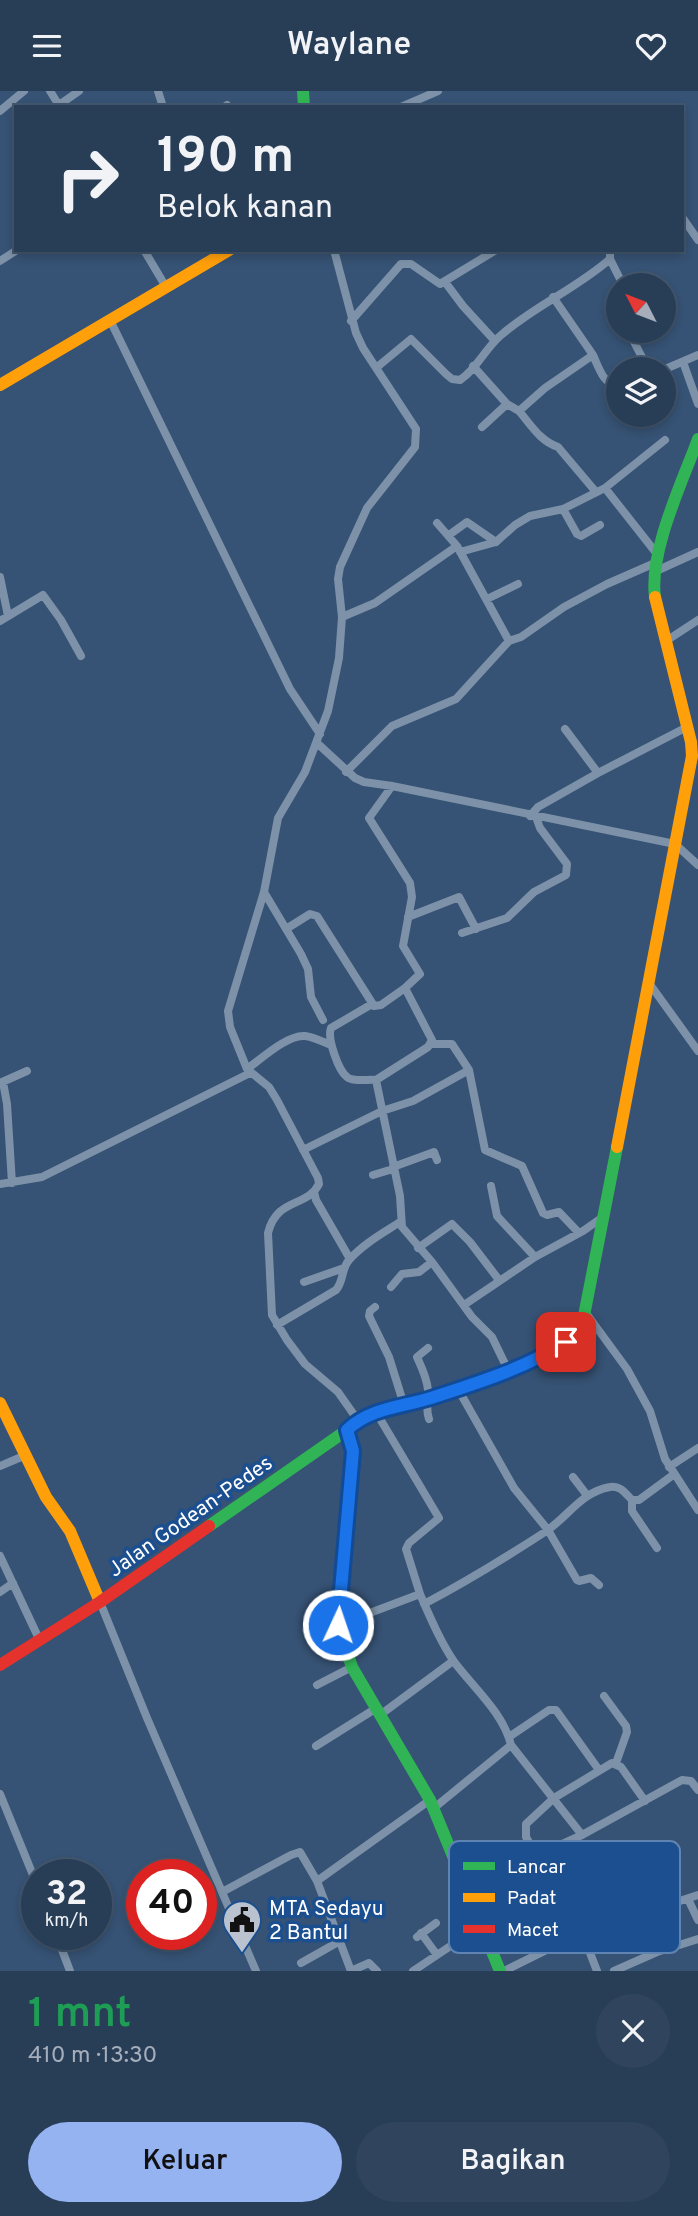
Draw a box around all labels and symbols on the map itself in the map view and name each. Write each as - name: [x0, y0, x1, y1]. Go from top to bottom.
- north arrow: [606, 273, 676, 343]
- pin: [536, 1312, 596, 1372]
- street label: Jalan Godean-Pedes: [103, 1450, 278, 1584]
- position arrow: [301, 1588, 375, 1662]
- legend: [449, 1841, 680, 1953]
- text: Lancar: [507, 1856, 566, 1880]
- speed limit sign: 40: [126, 1859, 217, 1950]
- text: Padat: [507, 1887, 556, 1911]
- place label: MTA Sedayu 2 Bantul: [269, 1896, 384, 1947]
- public building icon: MTA Sedayu 2 Bantul: [221, 1899, 263, 1954]
- text: Macet: [507, 1919, 559, 1943]

